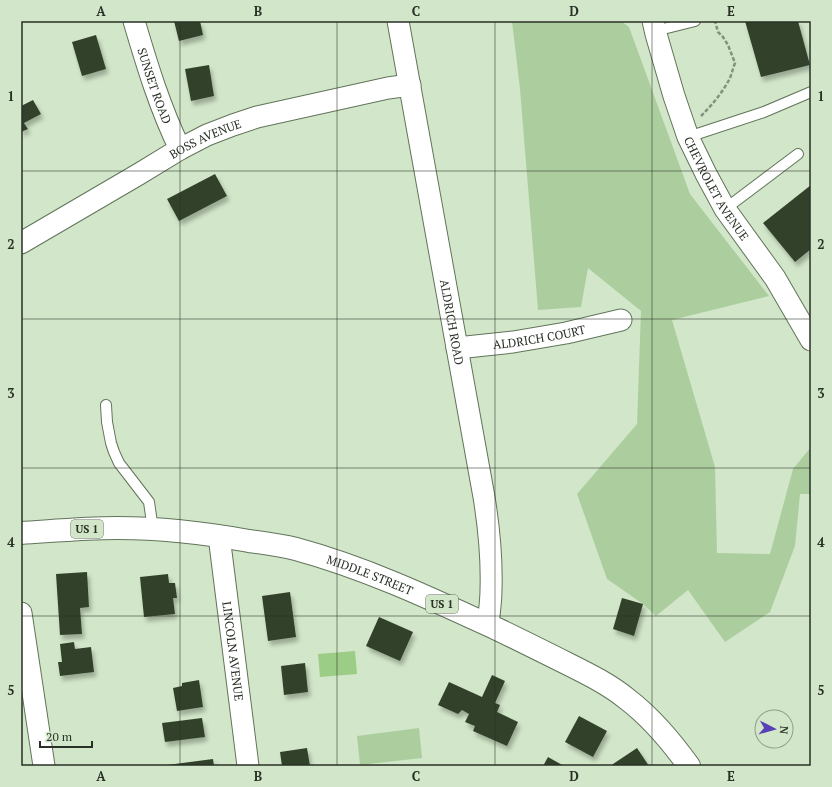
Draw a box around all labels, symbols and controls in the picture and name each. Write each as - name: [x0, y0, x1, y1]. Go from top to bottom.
- text: A: [96, 2, 106, 20]
- text: B: [254, 2, 262, 20]
- text: C: [412, 2, 420, 20]
- text: D: [569, 2, 579, 20]
- text: E: [727, 2, 735, 20]
- street label: SUNSET ROAD: [135, 46, 175, 126]
- text: 1: [7, 87, 15, 105]
- text: 1: [817, 87, 825, 105]
- street label: BOSS AVENUE: [166, 115, 243, 161]
- street label: CHEVROLET AVENUE: [681, 134, 753, 243]
- text: 2: [7, 235, 15, 253]
- text: 2: [817, 235, 825, 253]
- street label: ALDRICH ROAD: [437, 278, 468, 366]
- street label: ALDRICH COURT: [492, 321, 587, 352]
- text: 3: [7, 384, 15, 402]
- text: 3: [817, 384, 825, 402]
- road number: US 1: [71, 520, 103, 538]
- text: 4: [7, 533, 15, 551]
- text: 4: [817, 533, 825, 551]
- street label: MIDDLE STREET: [325, 551, 416, 598]
- road number: US 1: [426, 595, 458, 613]
- street label: LINCOLN AVENUE: [220, 600, 247, 702]
- text: 5: [7, 681, 15, 699]
- text: 5: [817, 681, 825, 699]
- north arrow: [754, 709, 794, 749]
- scale bar: [40, 723, 92, 749]
- text: N: [776, 725, 791, 736]
- text: 20 m: [46, 729, 73, 744]
- text: A: [96, 767, 106, 785]
- text: B: [254, 767, 262, 785]
- text: C: [412, 767, 420, 785]
- text: D: [569, 767, 579, 785]
- text: E: [727, 767, 735, 785]

